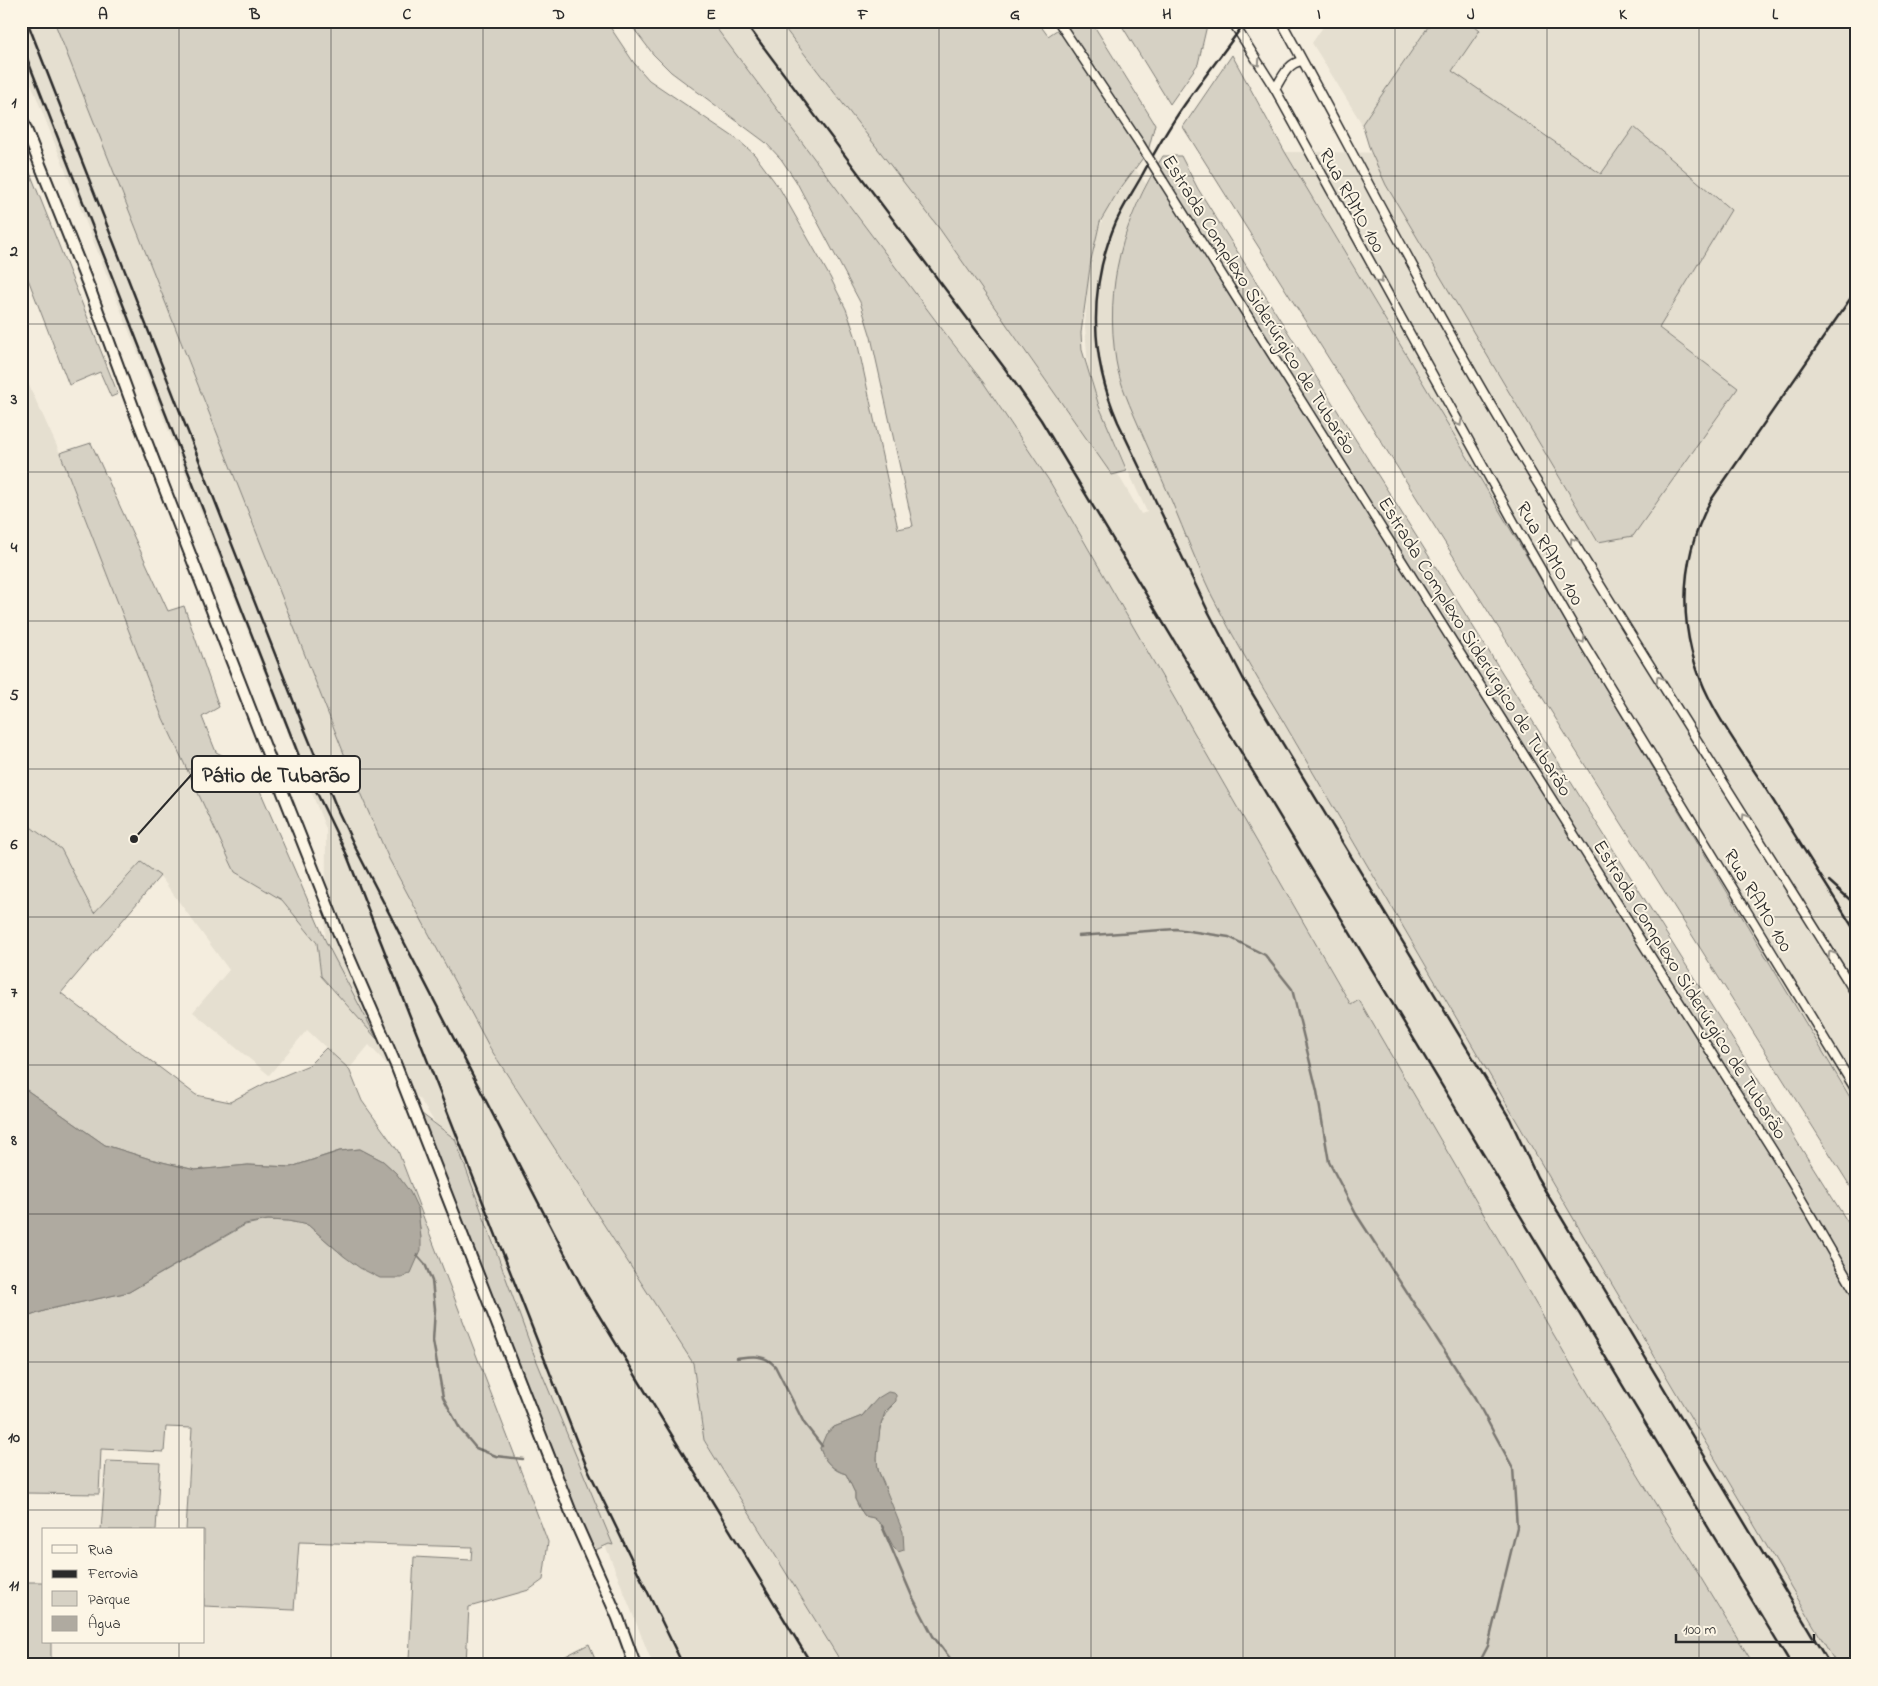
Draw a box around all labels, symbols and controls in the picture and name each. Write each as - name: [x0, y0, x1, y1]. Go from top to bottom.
- text: A: [98, 3, 108, 27]
- text: B: [249, 3, 261, 27]
- text: C: [403, 3, 412, 27]
- text: D: [552, 3, 565, 27]
- text: E: [706, 3, 716, 27]
- text: F: [857, 3, 869, 27]
- text: G: [1010, 3, 1020, 27]
- text: H: [1162, 3, 1172, 27]
- text: I: [1317, 3, 1321, 27]
- text: J: [1467, 3, 1475, 27]
- text: K: [1619, 3, 1628, 27]
- text: L: [1772, 3, 1779, 27]
- one-way arrow: [1251, 57, 1260, 66]
- text: 1: [11, 91, 17, 115]
- street label: Rua RAMO 100: [1310, 144, 1392, 259]
- street label: Estrada Complexo Siderúrgico de Tubarão: [1152, 150, 1363, 461]
- text: 2: [9, 240, 18, 264]
- one-way arrow: [1374, 275, 1384, 284]
- text: 3: [10, 388, 18, 412]
- one-way arrow: [1452, 417, 1462, 426]
- street label: Estrada Complexo Siderúrgico de Tubarão: [1368, 492, 1579, 803]
- street label: Rua RAMO 100: [1507, 497, 1590, 612]
- text: 4: [10, 536, 18, 560]
- one-way arrow: [1570, 537, 1579, 546]
- one-way arrow: [1575, 635, 1585, 644]
- one-way arrow: [1656, 675, 1665, 684]
- text: 5: [9, 684, 19, 708]
- callout: Pátio de Tubarão: [192, 756, 360, 792]
- text: Pátio de Tubarão: [202, 762, 350, 792]
- one-way arrow: [1742, 813, 1751, 822]
- text: 6: [9, 833, 18, 857]
- street label: Estrada Complexo Siderúrgico de Tubarão: [1583, 835, 1794, 1146]
- street label: Rua RAMO 100: [1715, 844, 1799, 959]
- one-way arrow: [1828, 951, 1837, 960]
- text: 7: [11, 981, 18, 1005]
- text: 8: [10, 1129, 17, 1153]
- text: 9: [11, 1278, 17, 1302]
- text: 10: [8, 1426, 20, 1450]
- legend: [42, 1528, 205, 1644]
- text: Rua: [88, 1539, 113, 1561]
- text: Ferrovia: [87, 1563, 138, 1585]
- text: 11: [9, 1574, 20, 1598]
- text: Parque: [88, 1589, 130, 1611]
- scale bar: [1676, 1611, 1813, 1643]
- text: Água: [88, 1613, 121, 1636]
- text: 100 m: [1683, 1619, 1716, 1641]

